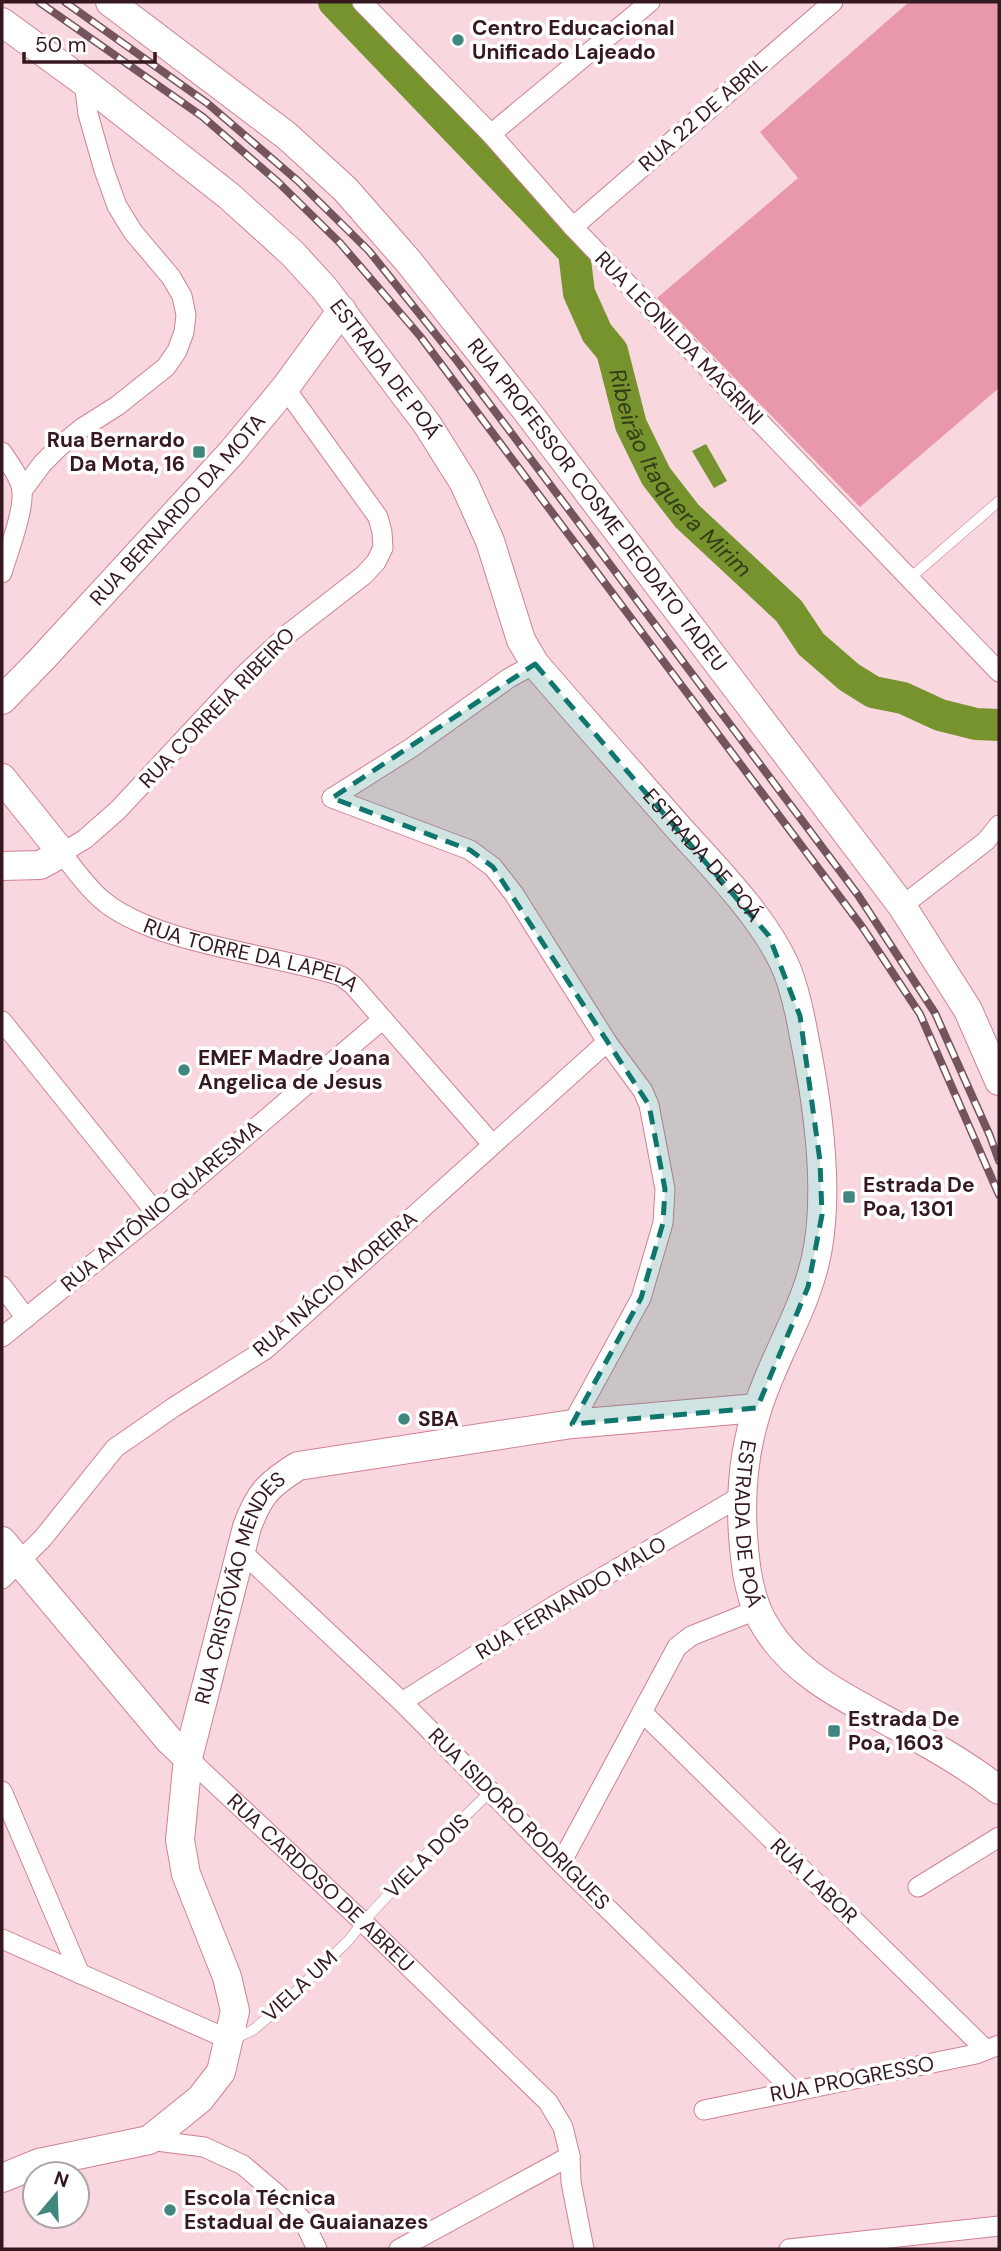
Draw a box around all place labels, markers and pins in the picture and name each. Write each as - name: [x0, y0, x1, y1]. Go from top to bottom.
- place label: Centro Educacional Unificado Lajeado: [472, 14, 675, 66]
- marker: Centro Educacional Unificado Lajeado: [450, 32, 466, 48]
- place label: Rua Bernardo Da Mota, 16: [47, 426, 185, 478]
- marker: Rua Bernardo Da Mota, 16: [191, 444, 207, 460]
- place label: EMEF Madre Joana Angelica de Jesus: [198, 1044, 390, 1096]
- marker: EMEF Madre Joana Angelica de Jesus: [176, 1062, 192, 1078]
- place label: Estrada De Poa, 1301: [863, 1171, 975, 1223]
- marker: Estrada De Poa, 1301: [841, 1189, 857, 1205]
- place label: SBA: [418, 1405, 459, 1433]
- marker: SBA: [396, 1411, 412, 1427]
- place label: Estrada De Poa, 1603: [848, 1705, 960, 1757]
- marker: Estrada De Poa, 1603: [826, 1723, 842, 1739]
- place label: Escola Técnica Estadual de Guaianazes: [184, 2184, 428, 2236]
- marker: Escola Técnica Estadual de Guaianazes: [162, 2202, 178, 2218]

